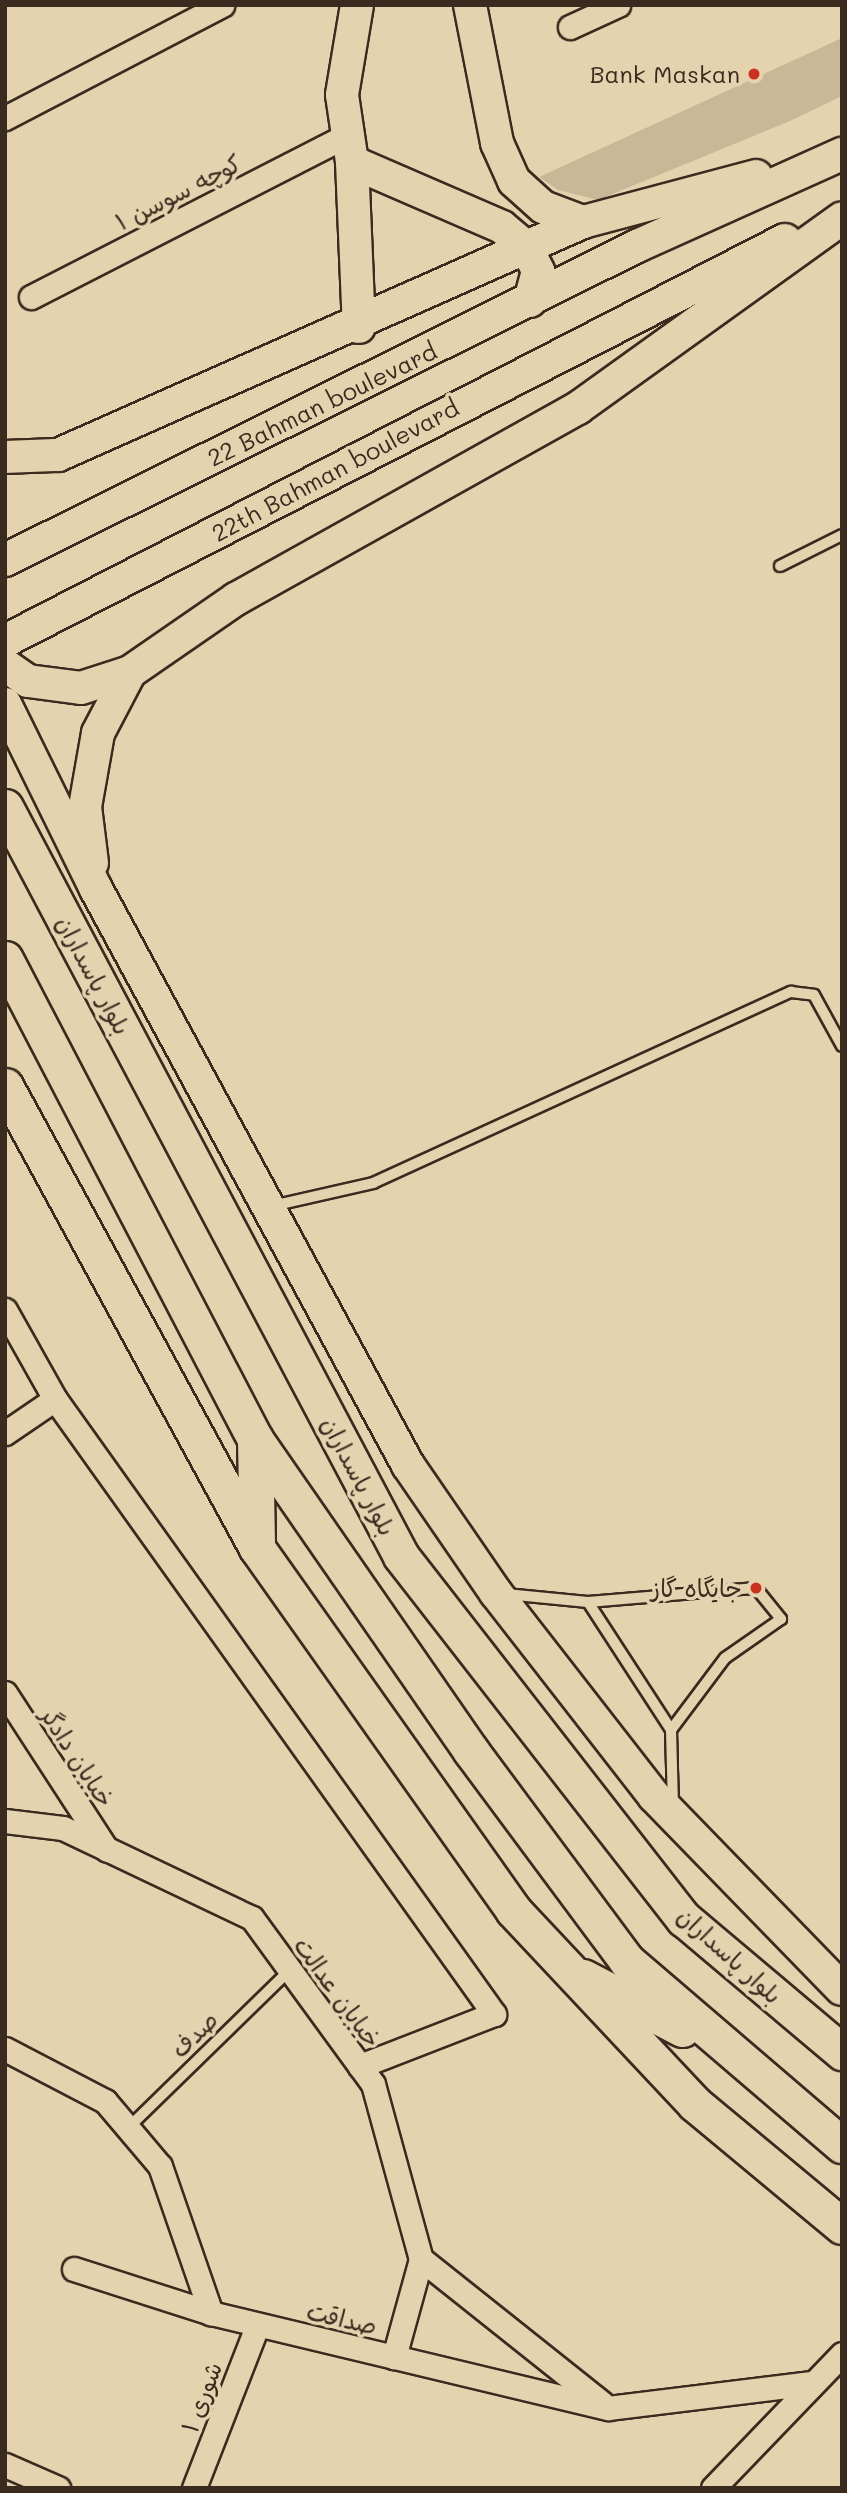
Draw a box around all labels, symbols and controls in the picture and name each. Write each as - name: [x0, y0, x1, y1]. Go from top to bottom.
- place label: Bank Maskan: [590, 60, 740, 88]
- marker: Bank Maskan: [746, 66, 762, 82]
- street label: کوچه سوسن ۱: [110, 148, 246, 236]
- street label: 22 Bahman boulevard: [203, 336, 441, 472]
- street label: 22th Bahman boulevard: [207, 393, 463, 547]
- street label: بلوار پاسداران: [51, 911, 137, 1039]
- street label: بلوار پاسداران: [316, 1412, 402, 1540]
- place label: جایگاه گاز: [651, 1574, 742, 1602]
- marker: جایگاه گاز: [748, 1580, 764, 1596]
- street label: خیابان دادگر: [35, 1702, 121, 1812]
- street label: بلوار پاسداران: [672, 1901, 788, 2009]
- street label: خیابان عدالت: [288, 1931, 388, 2053]
- street label: صدف: [165, 2005, 223, 2063]
- street label: صداقت: [304, 2296, 380, 2340]
- street label: شوری ۱: [174, 2358, 228, 2436]

